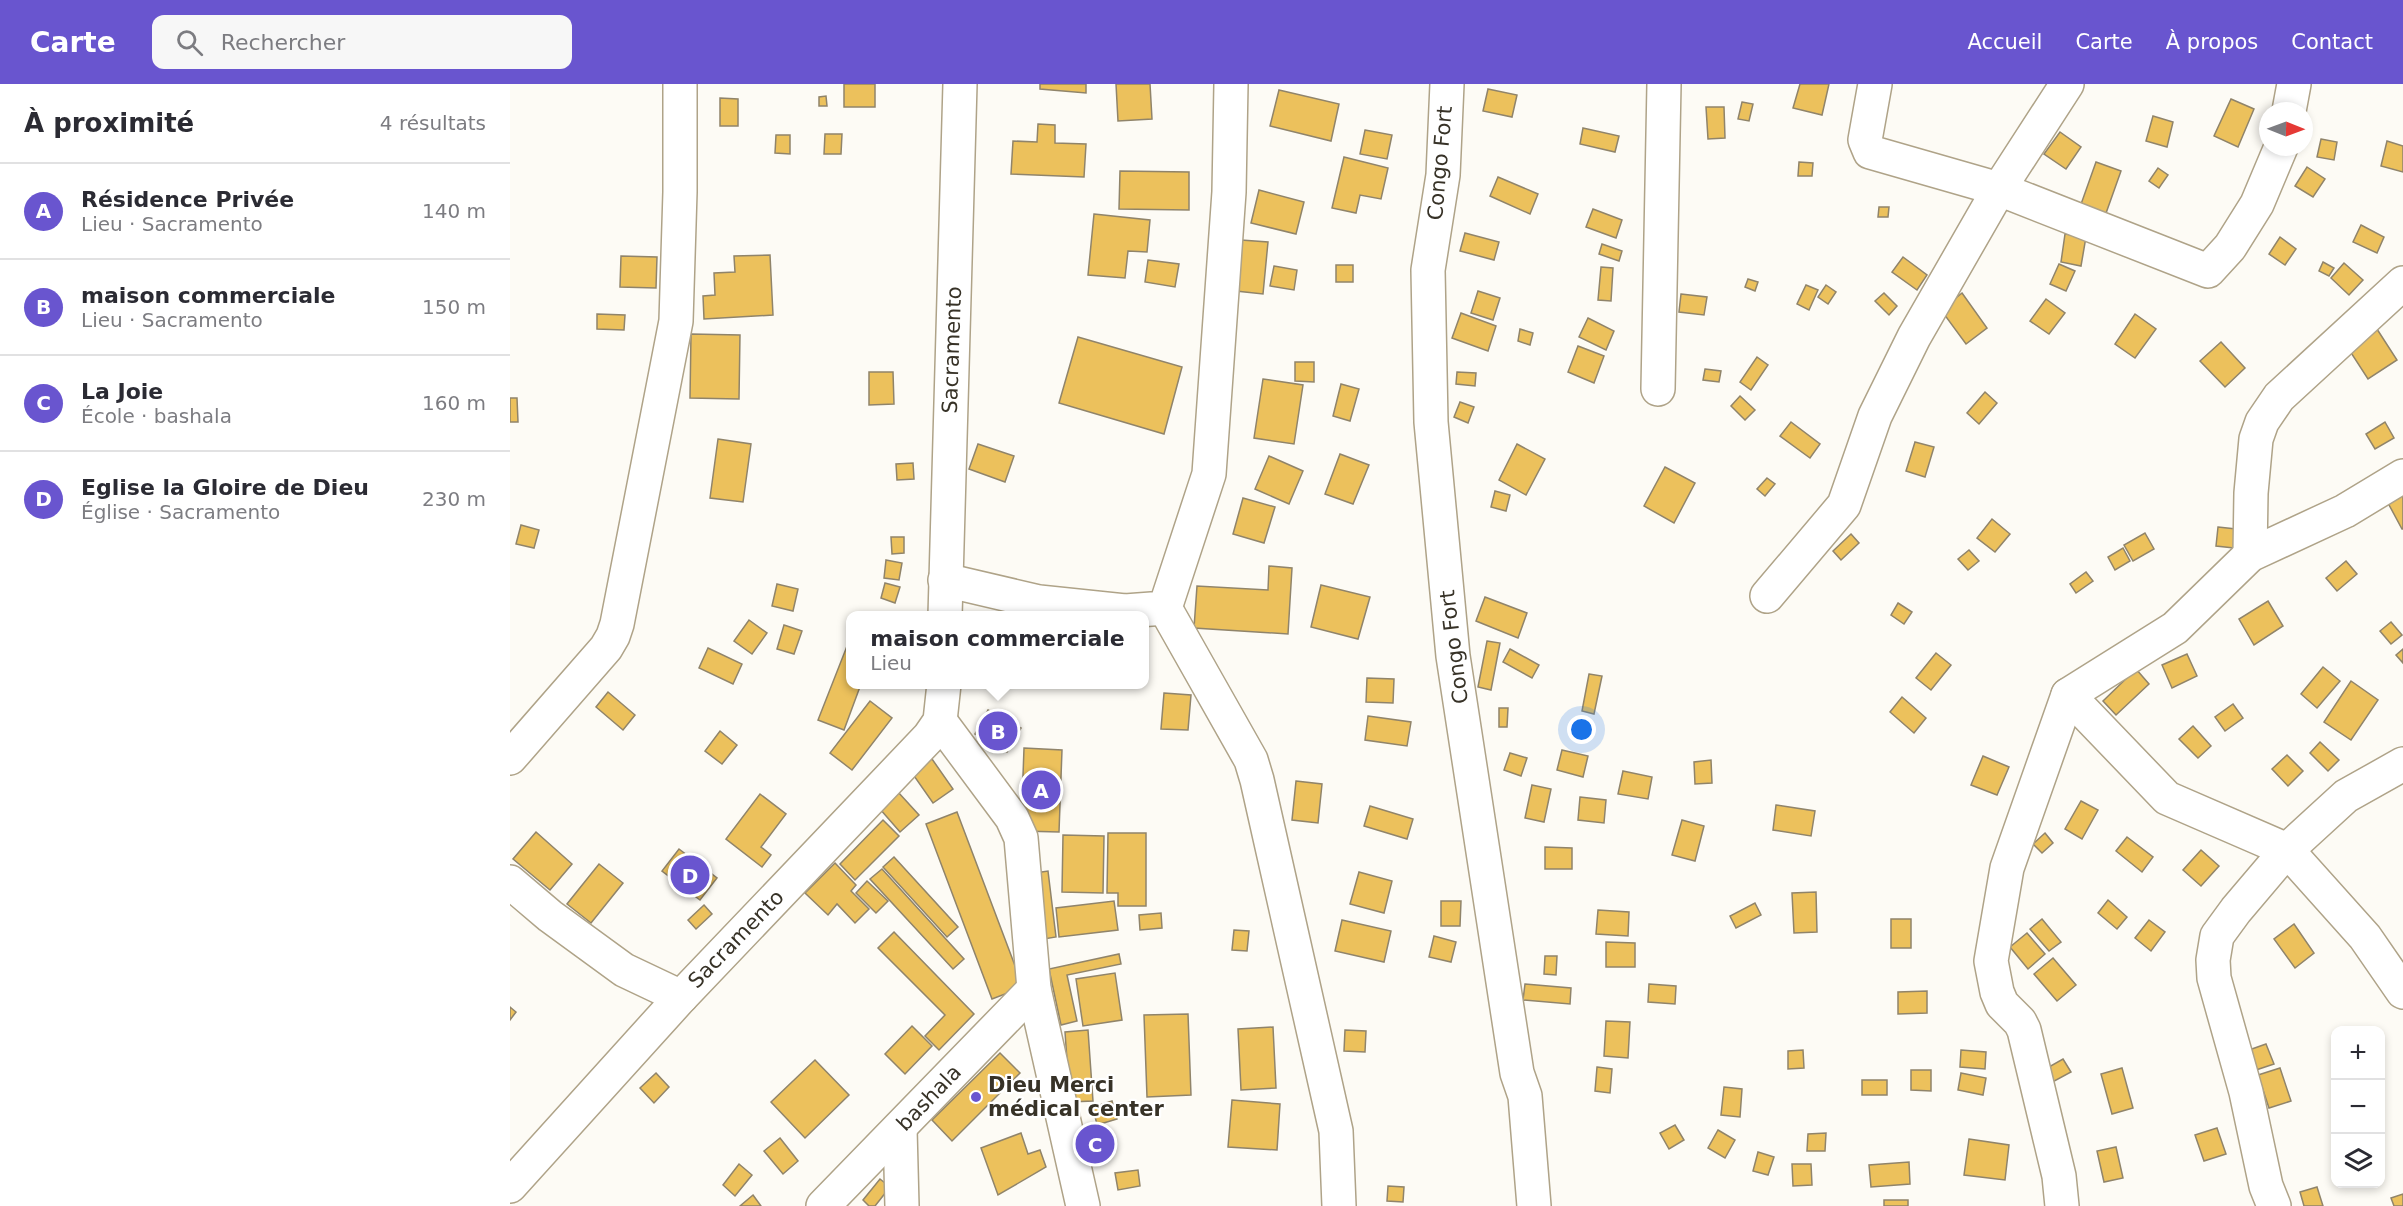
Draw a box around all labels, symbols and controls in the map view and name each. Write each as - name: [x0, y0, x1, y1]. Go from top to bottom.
- search box: [152, 15, 572, 69]
- text: Carte: [30, 26, 116, 59]
- icon: search: [173, 26, 206, 59]
- text: Rechercher: [221, 30, 345, 55]
- text: Accueil: [1967, 30, 2042, 54]
- text: Carte: [2075, 30, 2133, 54]
- text: À propos: [2166, 30, 2258, 54]
- text: Contact: [2291, 30, 2373, 54]
- north arrow: [2259, 102, 2313, 156]
- street label: Congo Fort: [1423, 105, 1457, 221]
- text: À proximité: [24, 108, 194, 138]
- text: 4 résultats: [380, 111, 486, 135]
- text: Résidence Privée: [81, 187, 294, 212]
- text: A: [36, 199, 51, 223]
- text: 140 m: [422, 199, 486, 223]
- text: Lieu · Sacramento: [81, 212, 263, 236]
- text: maison commerciale: [81, 283, 336, 308]
- street label: Sacramento: [938, 286, 966, 414]
- text: B: [36, 295, 51, 319]
- text: 150 m: [422, 295, 486, 319]
- text: Lieu · Sacramento: [81, 308, 263, 332]
- text: La Joie: [81, 379, 163, 404]
- text: C: [36, 391, 51, 415]
- text: 160 m: [422, 391, 486, 415]
- text: École · bashala: [81, 404, 232, 428]
- text: Eglise la Gloire de Dieu: [81, 475, 369, 500]
- text: D: [35, 487, 52, 511]
- text: 230 m: [422, 487, 486, 511]
- text: Église · Sacramento: [81, 500, 280, 524]
- street label: Congo Fort: [1435, 589, 1473, 705]
- popup: [846, 611, 1149, 689]
- text: maison commerciale: [870, 626, 1125, 651]
- text: Lieu: [870, 651, 912, 675]
- pin: B: [978, 708, 1018, 754]
- your location: [1567, 715, 1596, 744]
- pin: A: [1022, 768, 1060, 812]
- pin: D: [670, 852, 710, 898]
- street label: Sacramento: [683, 885, 789, 993]
- map controls: [2331, 1026, 2385, 1188]
- button: +: [2331, 1026, 2385, 1080]
- street label: bashala: [892, 1060, 966, 1136]
- place label: Dieu Merci médical center: [988, 1073, 1164, 1121]
- button: −: [2331, 1080, 2385, 1134]
- marker: Dieu Merci médical center: [969, 1090, 983, 1104]
- pin: C: [1076, 1122, 1114, 1166]
- button: layers: [2331, 1134, 2385, 1188]

